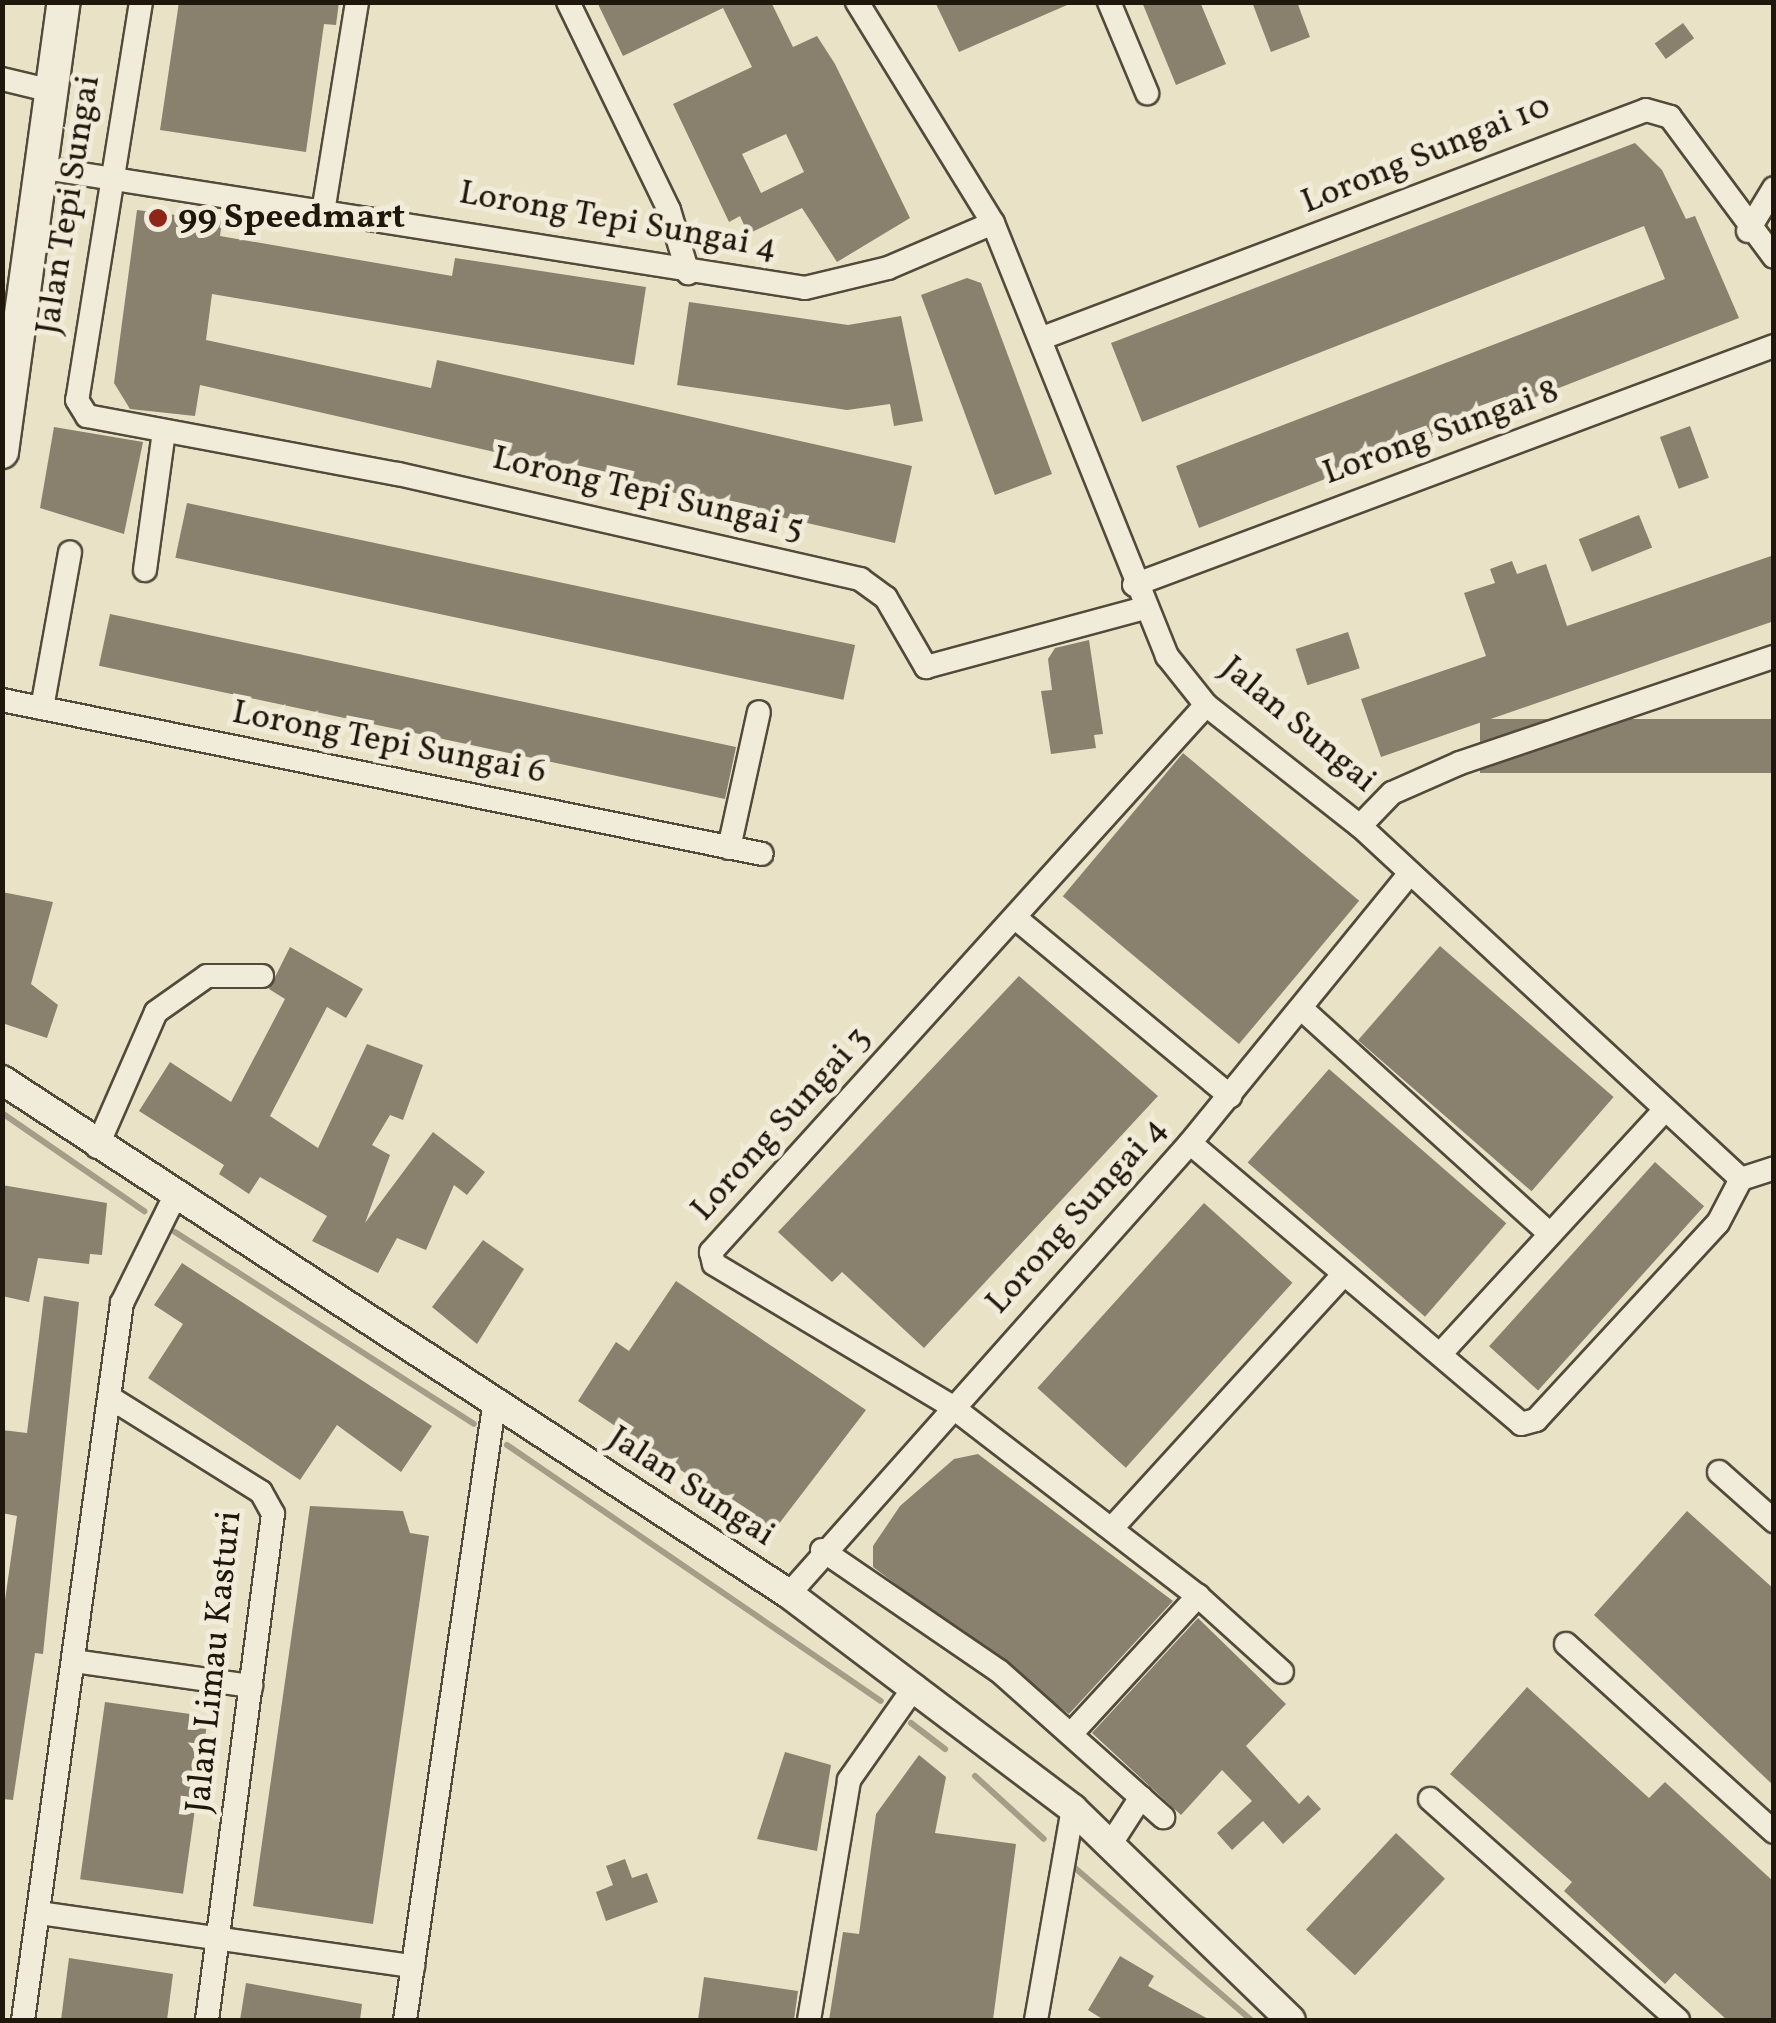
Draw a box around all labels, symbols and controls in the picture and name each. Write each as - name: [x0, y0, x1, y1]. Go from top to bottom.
- street label: Jalan Tepi Sungai: [28, 72, 110, 338]
- street label: Lorong Sungai 10: [1295, 86, 1557, 224]
- street label: Lorong Tepi Sungai 4: [455, 172, 781, 270]
- place label: 99 Speedmart: [178, 197, 405, 239]
- marker: 99 Speedmart: [147, 207, 169, 229]
- street label: Lorong Sungai 8: [1317, 371, 1565, 495]
- street label: Lorong Tepi Sungai 5: [488, 438, 808, 550]
- street label: Jalan Sungai: [1212, 648, 1384, 802]
- street label: Lorong Tepi Sungai 6: [228, 692, 550, 794]
- street label: Lorong Sungai 3: [682, 1018, 880, 1230]
- street label: Lorong Sungai 4: [977, 1109, 1177, 1323]
- street label: Jalan Sungai: [600, 1418, 782, 1556]
- street label: Jalan Limau Kasturi: [178, 1509, 252, 1815]

